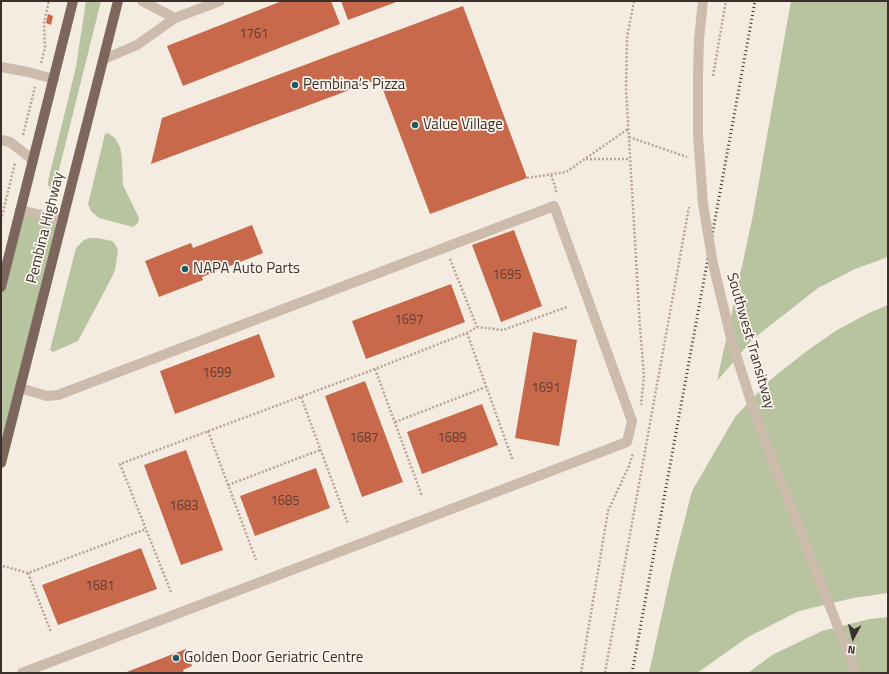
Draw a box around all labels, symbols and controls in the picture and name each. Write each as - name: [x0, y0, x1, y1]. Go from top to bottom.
- house number: 1761: [239, 27, 269, 43]
- place label: Pembina’s Pizza: [303, 76, 405, 94]
- marker: Pembina’s Pizza: [290, 80, 300, 90]
- place label: Value Village: [423, 116, 503, 134]
- marker: Value Village: [410, 120, 420, 130]
- street label: Pembina Highway: [23, 170, 69, 286]
- place label: NAPA Auto Parts: [193, 260, 300, 278]
- marker: NAPA Auto Parts: [180, 264, 190, 274]
- house number: 1695: [492, 268, 522, 284]
- street label: Southwest Transitway: [722, 271, 778, 411]
- house number: 1697: [394, 313, 424, 329]
- house number: 1699: [202, 366, 232, 382]
- house number: 1691: [531, 381, 561, 397]
- house number: 1687: [349, 431, 379, 447]
- house number: 1689: [437, 431, 467, 447]
- house number: 1685: [270, 494, 300, 510]
- house number: 1683: [169, 499, 199, 515]
- house number: 1681: [85, 579, 115, 595]
- north arrow: [833, 618, 873, 658]
- text: N: [847, 642, 856, 658]
- place label: Golden Door Geriatric Centre: [184, 649, 363, 667]
- marker: Golden Door Geriatric Centre: [171, 653, 181, 663]

